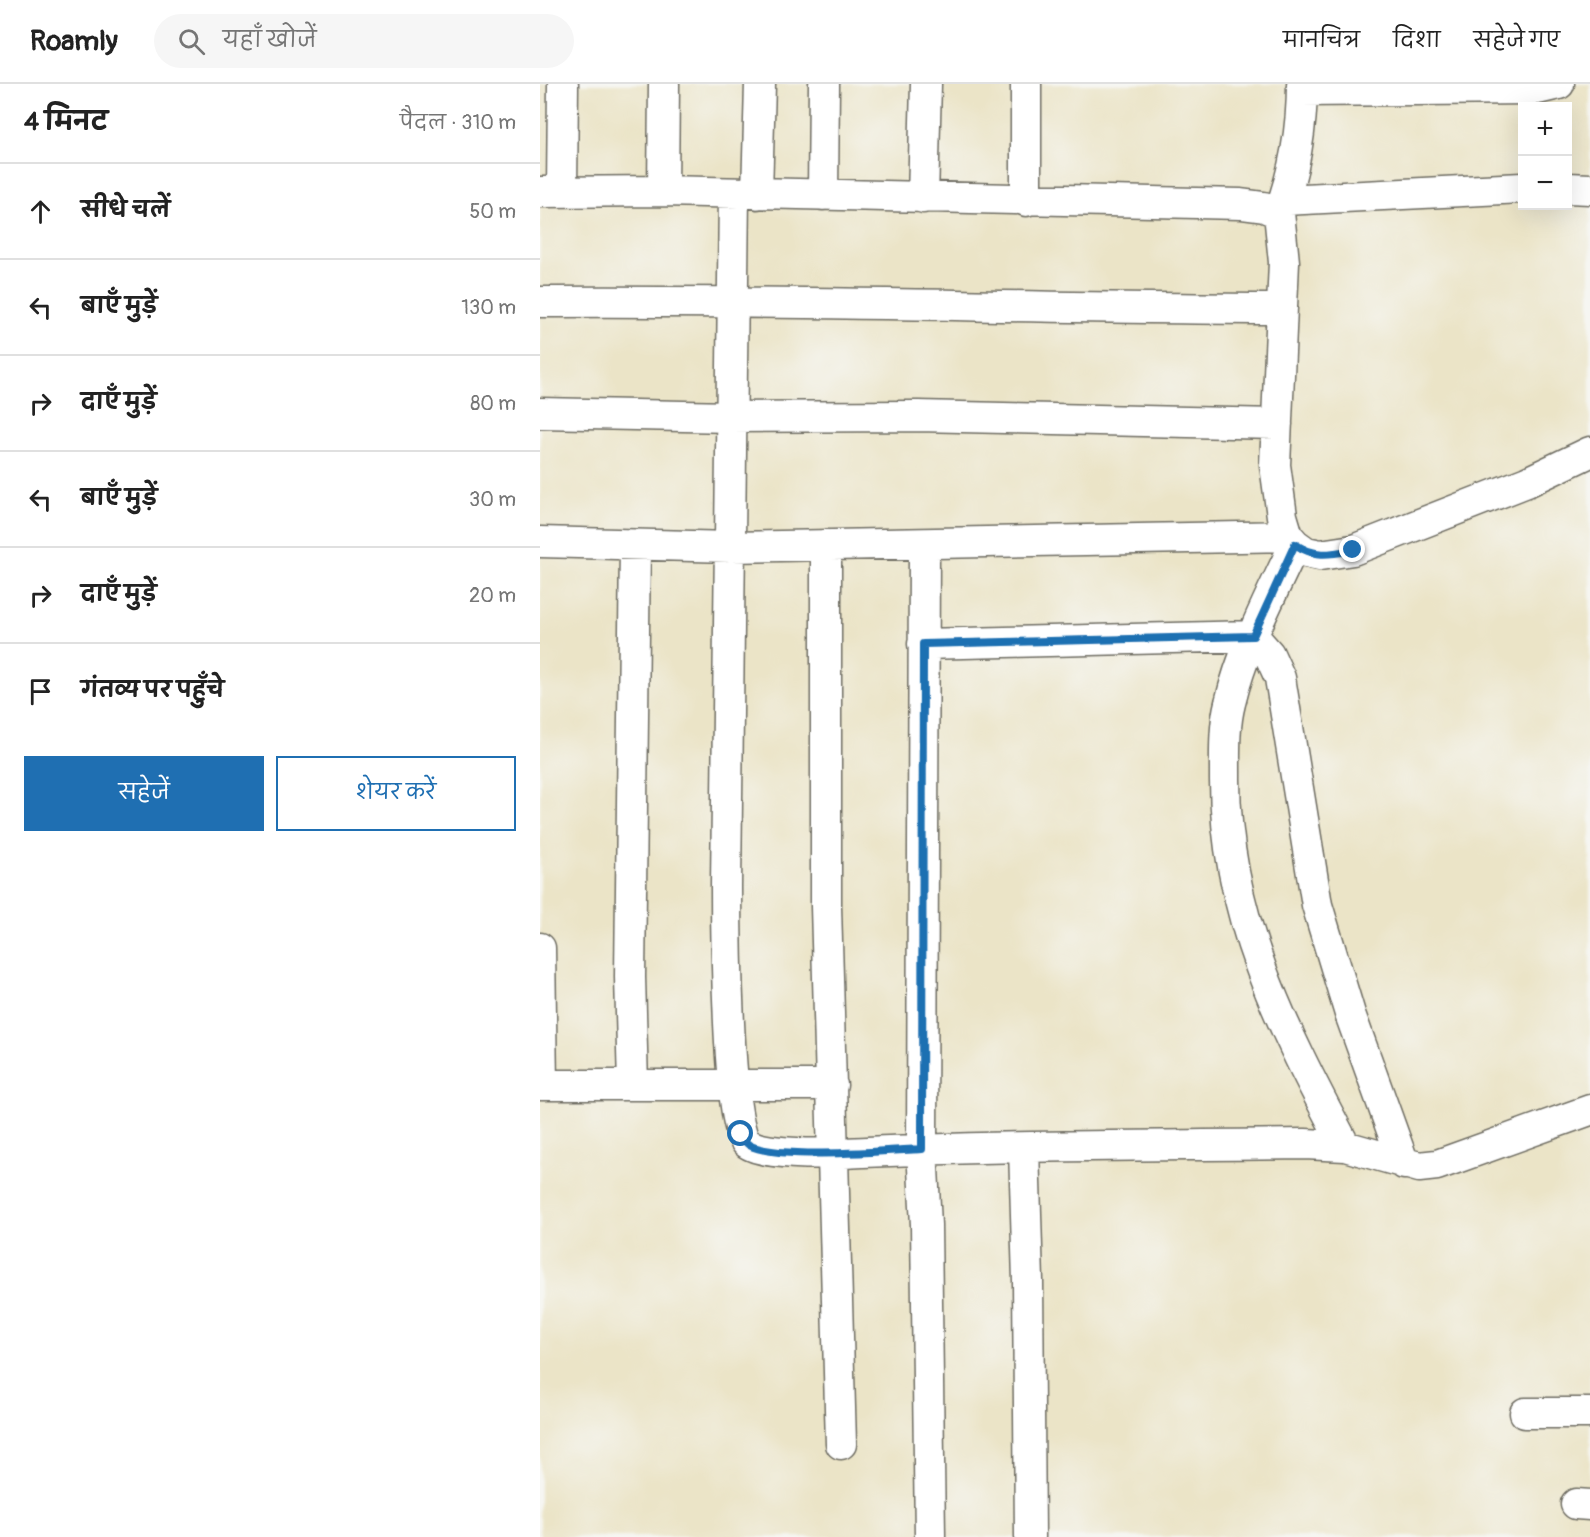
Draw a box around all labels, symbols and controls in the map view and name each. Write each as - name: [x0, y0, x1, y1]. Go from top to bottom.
- search box: [154, 14, 574, 68]
- text: Roamly: [30, 24, 118, 59]
- icon: search: [175, 25, 208, 58]
- text: यहाँ खोजें: [223, 26, 316, 54]
- text: मानचित्र: [1283, 27, 1360, 54]
- text: दिशा: [1393, 27, 1441, 54]
- text: सहेजे गए: [1474, 27, 1560, 54]
- map controls: [1518, 102, 1572, 210]
- button: +: [1518, 102, 1572, 156]
- text: 4 मिनट: [24, 106, 108, 138]
- text: पैदल · 310 m: [400, 110, 516, 135]
- button: −: [1518, 156, 1572, 210]
- icon: ahead: [24, 195, 57, 228]
- text: सीधे चलें: [81, 196, 170, 224]
- text: 50 m: [469, 199, 516, 224]
- icon: left: [24, 291, 57, 324]
- text: बाएँ मुड़ें: [81, 292, 157, 320]
- text: 130 m: [461, 295, 516, 320]
- icon: right: [24, 387, 57, 420]
- text: दाएँ मुड़ें: [81, 388, 157, 416]
- text: 80 m: [470, 391, 516, 416]
- icon: left: [24, 483, 57, 516]
- text: बाएँ मुड़ें: [81, 484, 157, 512]
- text: 30 m: [469, 487, 516, 512]
- route end: [1339, 536, 1365, 562]
- icon: right: [24, 579, 57, 612]
- text: दाएँ मुड़ें: [81, 580, 157, 608]
- text: 20 m: [469, 583, 516, 608]
- icon: arrive: [24, 675, 57, 708]
- text: गंतव्य पर पहुँचे: [81, 676, 224, 704]
- button: सहेजें: [24, 756, 264, 831]
- button: शेयर करें: [276, 756, 516, 831]
- route start: [727, 1120, 753, 1146]

